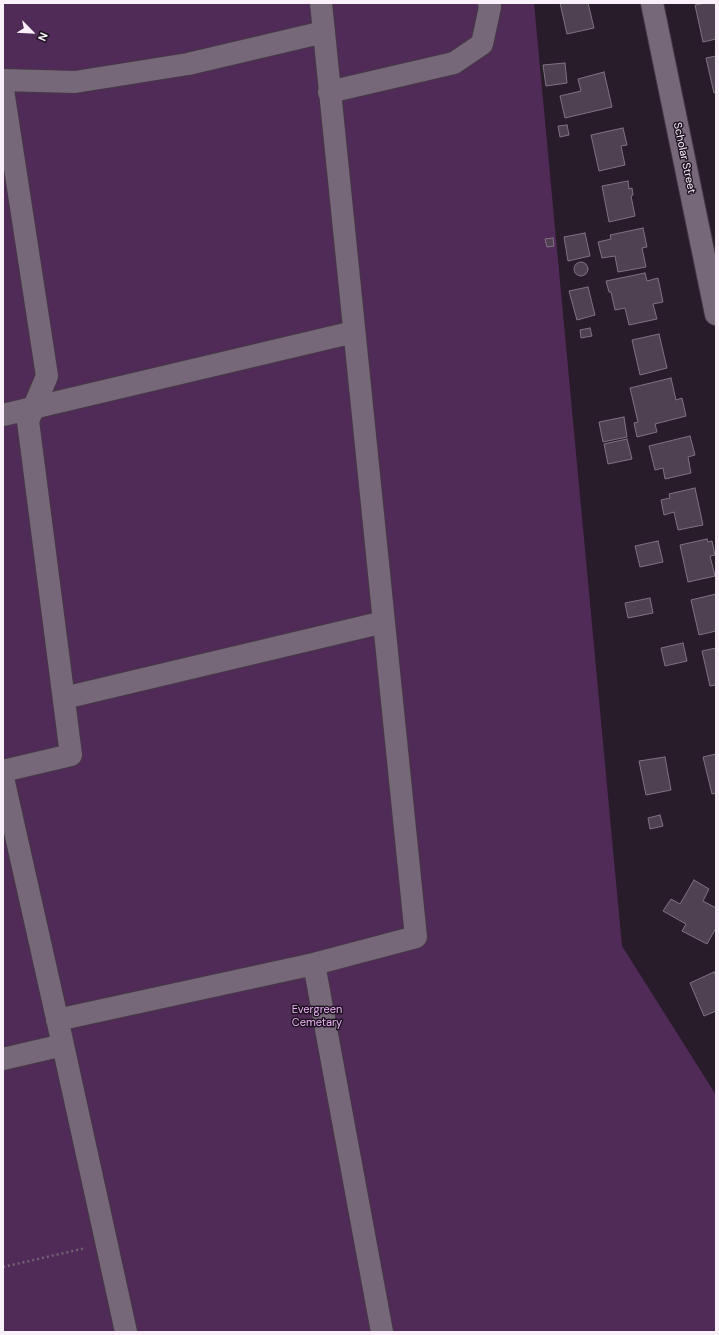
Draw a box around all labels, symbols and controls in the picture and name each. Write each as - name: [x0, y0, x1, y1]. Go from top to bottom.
- north arrow: [12, 12, 52, 52]
- text: N: [35, 30, 51, 43]
- street label: Scholar Street: [670, 121, 698, 195]
- park label: Evergreen Cemetary: [292, 1003, 342, 1029]

